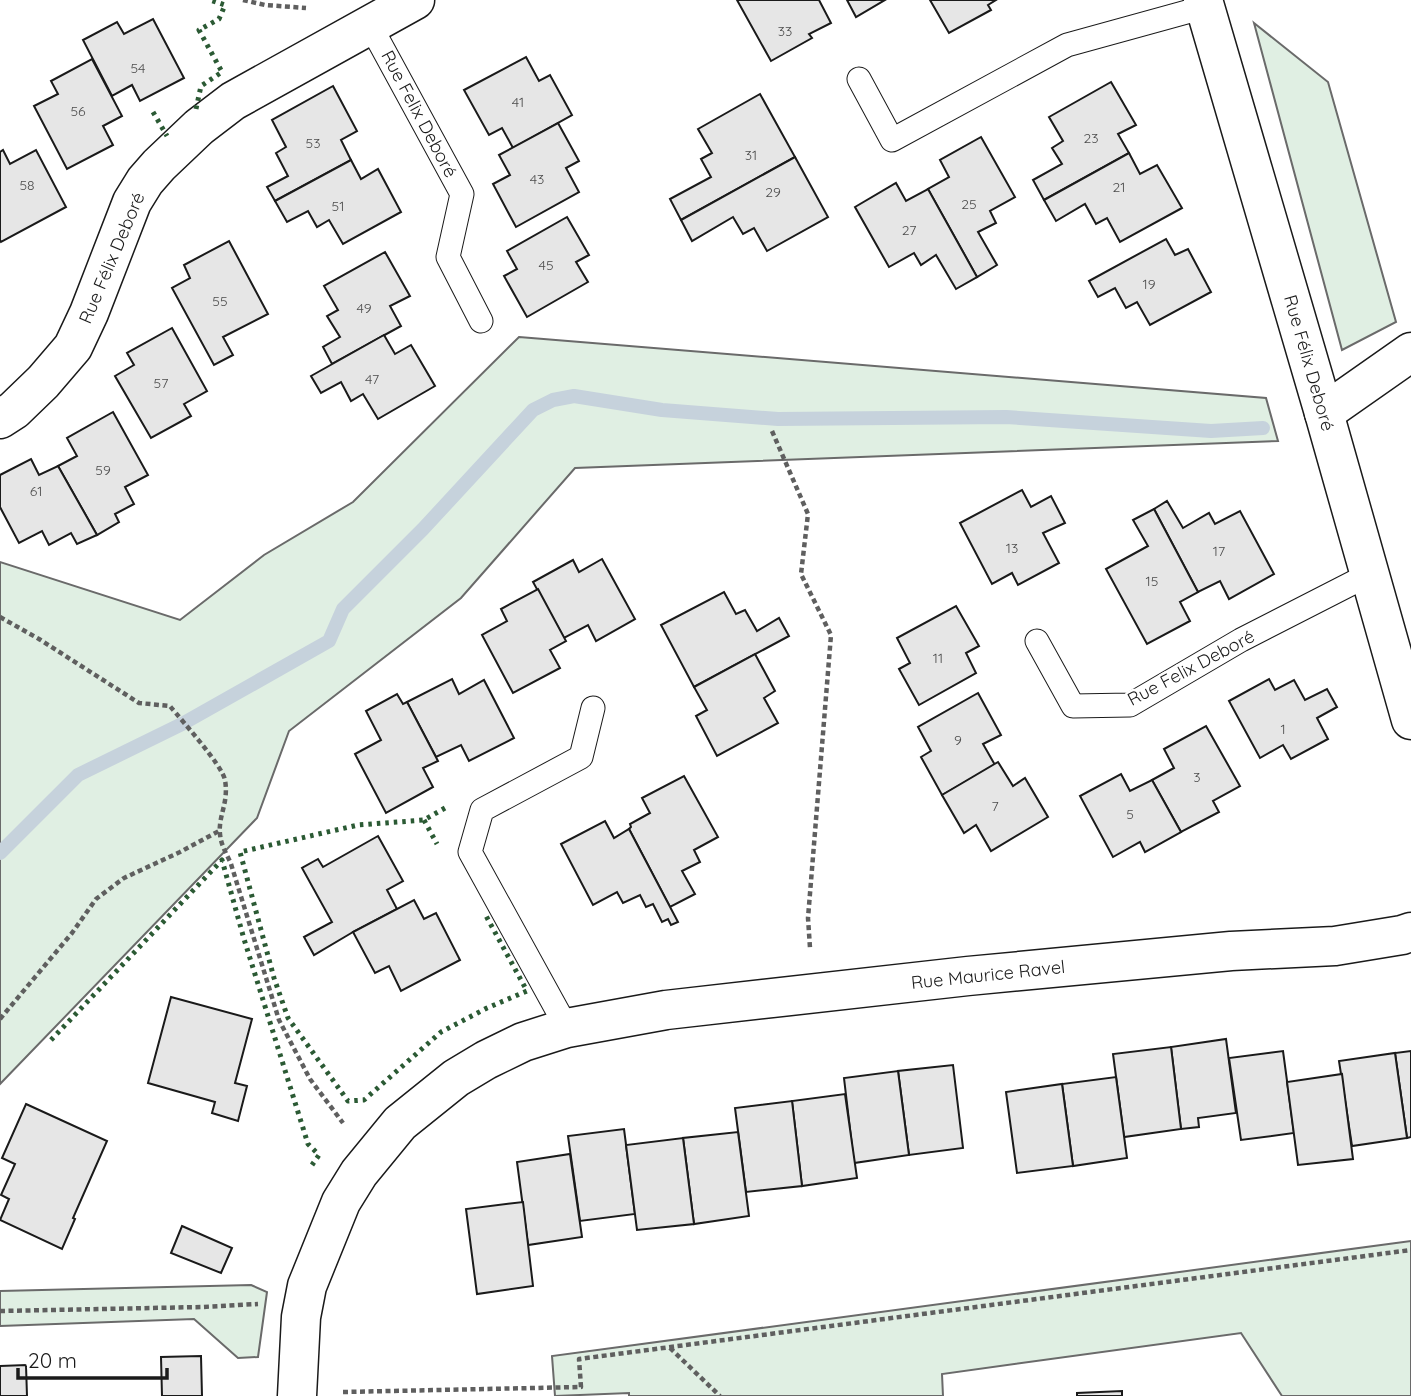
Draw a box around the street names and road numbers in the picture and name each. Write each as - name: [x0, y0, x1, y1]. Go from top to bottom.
- street label: Rue Felix Deboré: [376, 46, 463, 181]
- street label: Rue Félix Deboré: [73, 189, 150, 327]
- street label: Rue Félix Deboré: [1279, 292, 1340, 434]
- street label: Rue Felix Deboré: [1123, 624, 1258, 711]
- street label: Rue Maurice Ravel: [910, 955, 1066, 994]

